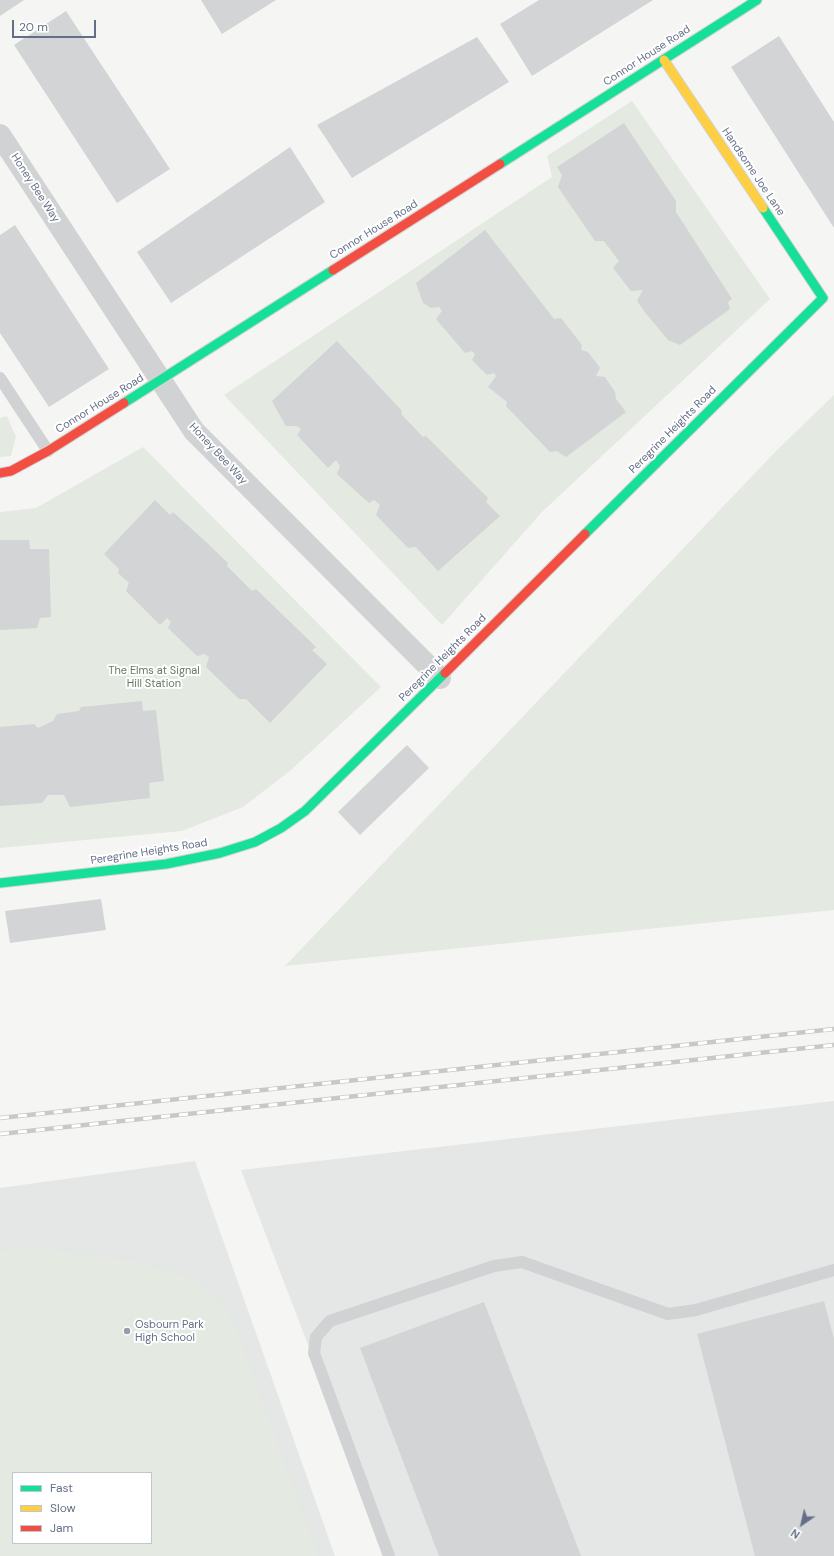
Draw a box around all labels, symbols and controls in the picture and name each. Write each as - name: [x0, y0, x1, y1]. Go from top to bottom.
- scale bar: [14, 12, 98, 38]
- text: 20 m: [19, 19, 48, 35]
- street label: Connor House Road: [601, 23, 693, 89]
- street label: Handsome Joe Lane: [719, 126, 787, 218]
- street label: Honey Bee Way: [8, 151, 62, 225]
- street label: Connor House Road: [328, 198, 420, 262]
- street label: Connor House Road: [54, 372, 146, 436]
- street label: Peregrine Heights Road: [627, 384, 719, 476]
- street label: Honey Bee Way: [186, 420, 250, 488]
- street label: Peregrine Heights Road: [397, 612, 489, 704]
- park label: The Elms at Signal Hill Station: [108, 664, 200, 690]
- street label: Peregrine Heights Road: [90, 836, 208, 868]
- place label: Osbourn Park High School: [135, 1318, 204, 1344]
- marker: Osbourn Park High School: [122, 1326, 132, 1336]
- legend: [12, 1472, 152, 1544]
- text: Fast: [50, 1480, 73, 1496]
- text: Slow: [50, 1500, 76, 1516]
- north arrow: [782, 1504, 822, 1544]
- text: Jam: [50, 1520, 73, 1536]
- text: N: [788, 1526, 803, 1542]

